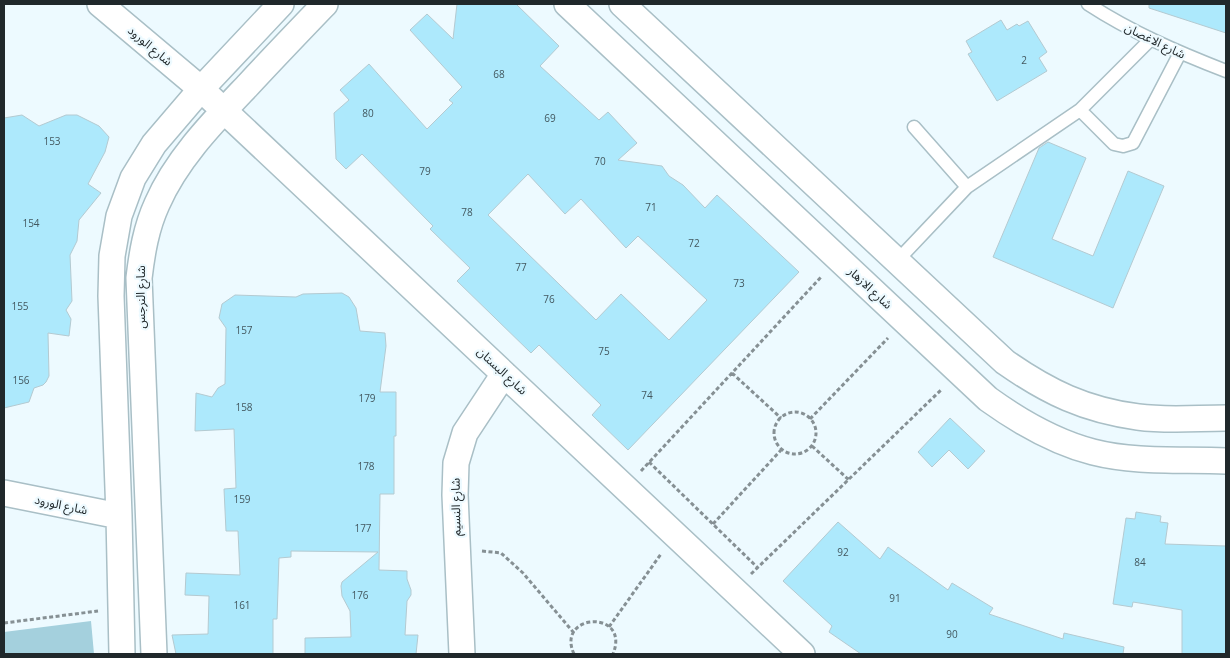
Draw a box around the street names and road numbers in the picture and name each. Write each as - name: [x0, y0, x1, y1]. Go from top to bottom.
- street label: شارع الاغصان: [1122, 19, 1188, 63]
- street label: شارع الورود: [124, 22, 176, 70]
- street label: شارع الازهار: [843, 262, 896, 313]
- street label: شارع النرجس: [132, 265, 150, 329]
- street label: شارع البستان: [473, 343, 531, 399]
- street label: شارع النسيم: [446, 478, 466, 536]
- street label: شارع الورود: [33, 491, 89, 519]

